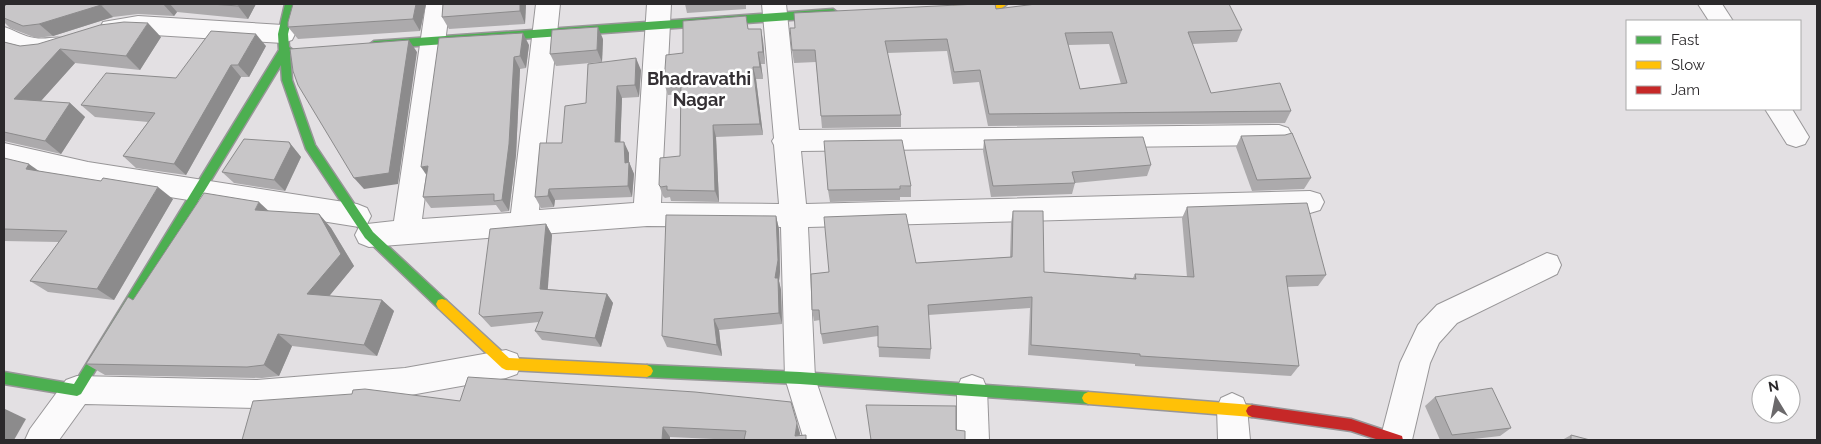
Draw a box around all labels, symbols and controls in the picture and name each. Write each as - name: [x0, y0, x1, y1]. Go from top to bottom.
- legend: [1626, 20, 1801, 110]
- text: Fast: [1671, 31, 1699, 49]
- text: Slow: [1671, 56, 1705, 74]
- district label: Bhadravathi Nagar: [647, 68, 751, 110]
- text: Jam: [1671, 81, 1700, 99]
- north arrow: [1751, 374, 1801, 424]
- text: N: [1767, 377, 1780, 395]

